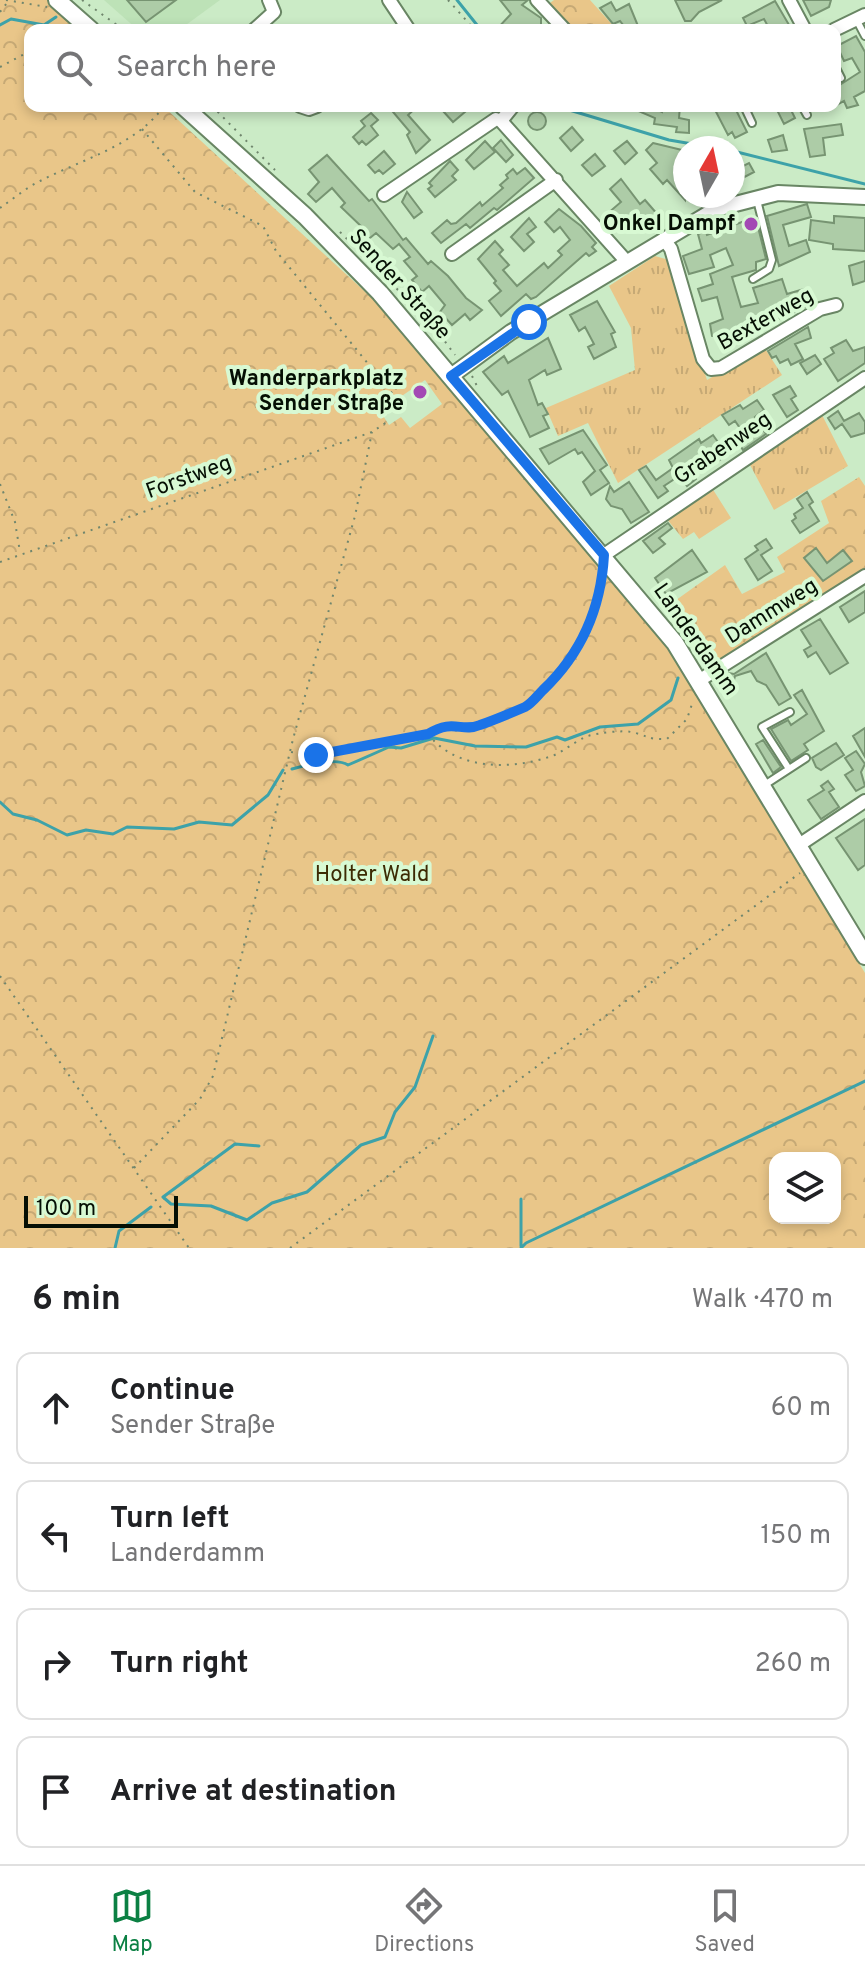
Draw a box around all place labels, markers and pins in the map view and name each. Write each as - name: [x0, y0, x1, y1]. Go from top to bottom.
- place label: Onkel Dampf: [603, 211, 735, 238]
- marker: Onkel Dampf: [742, 215, 760, 233]
- place label: Wanderparkplatz Sender Straße: [229, 366, 404, 418]
- marker: Wanderparkplatz Sender Straße: [411, 383, 429, 401]

